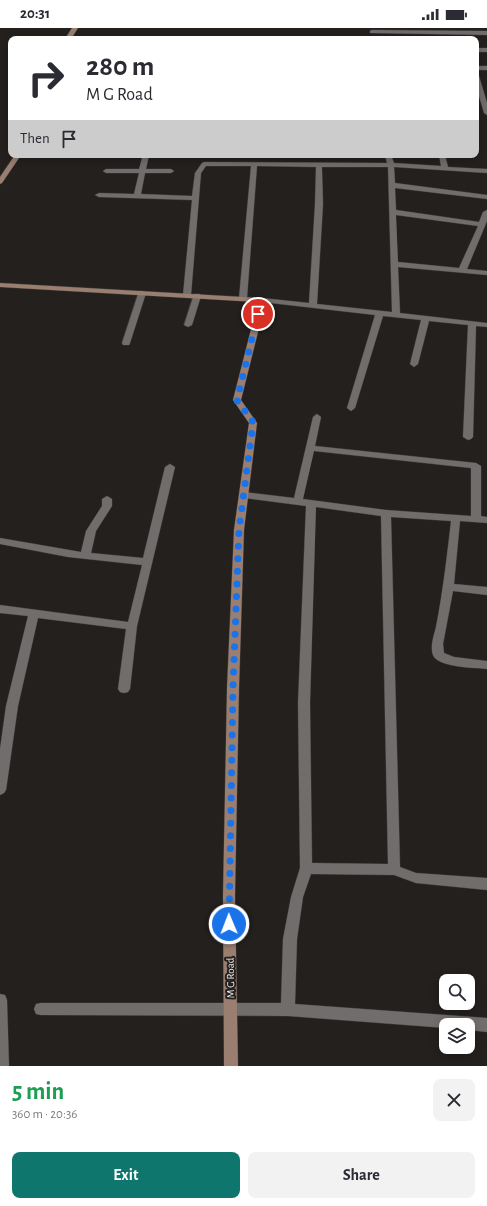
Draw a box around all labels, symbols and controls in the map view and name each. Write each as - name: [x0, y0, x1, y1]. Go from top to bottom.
- text: 20:31: [20, 6, 50, 21]
- icon: right: [20, 52, 72, 104]
- text: 280 m: [86, 53, 154, 81]
- text: M G Road: [86, 86, 153, 104]
- icon: arrive: [58, 128, 80, 150]
- text: Then: [20, 131, 50, 146]
- pin: [241, 297, 275, 331]
- icon: arrive: [247, 303, 269, 325]
- position arrow: [208, 903, 250, 945]
- street label: M G Road: [225, 957, 236, 998]
- map controls: [439, 974, 475, 1054]
- button: search: [439, 974, 475, 1010]
- button: layers: [439, 1018, 475, 1054]
- button: close: [433, 1079, 475, 1121]
- text: 5 min: [12, 1080, 64, 1104]
- text: 360 m · 20:36: [12, 1108, 77, 1121]
- button: Exit: [12, 1152, 240, 1198]
- button: Share: [248, 1152, 475, 1198]

